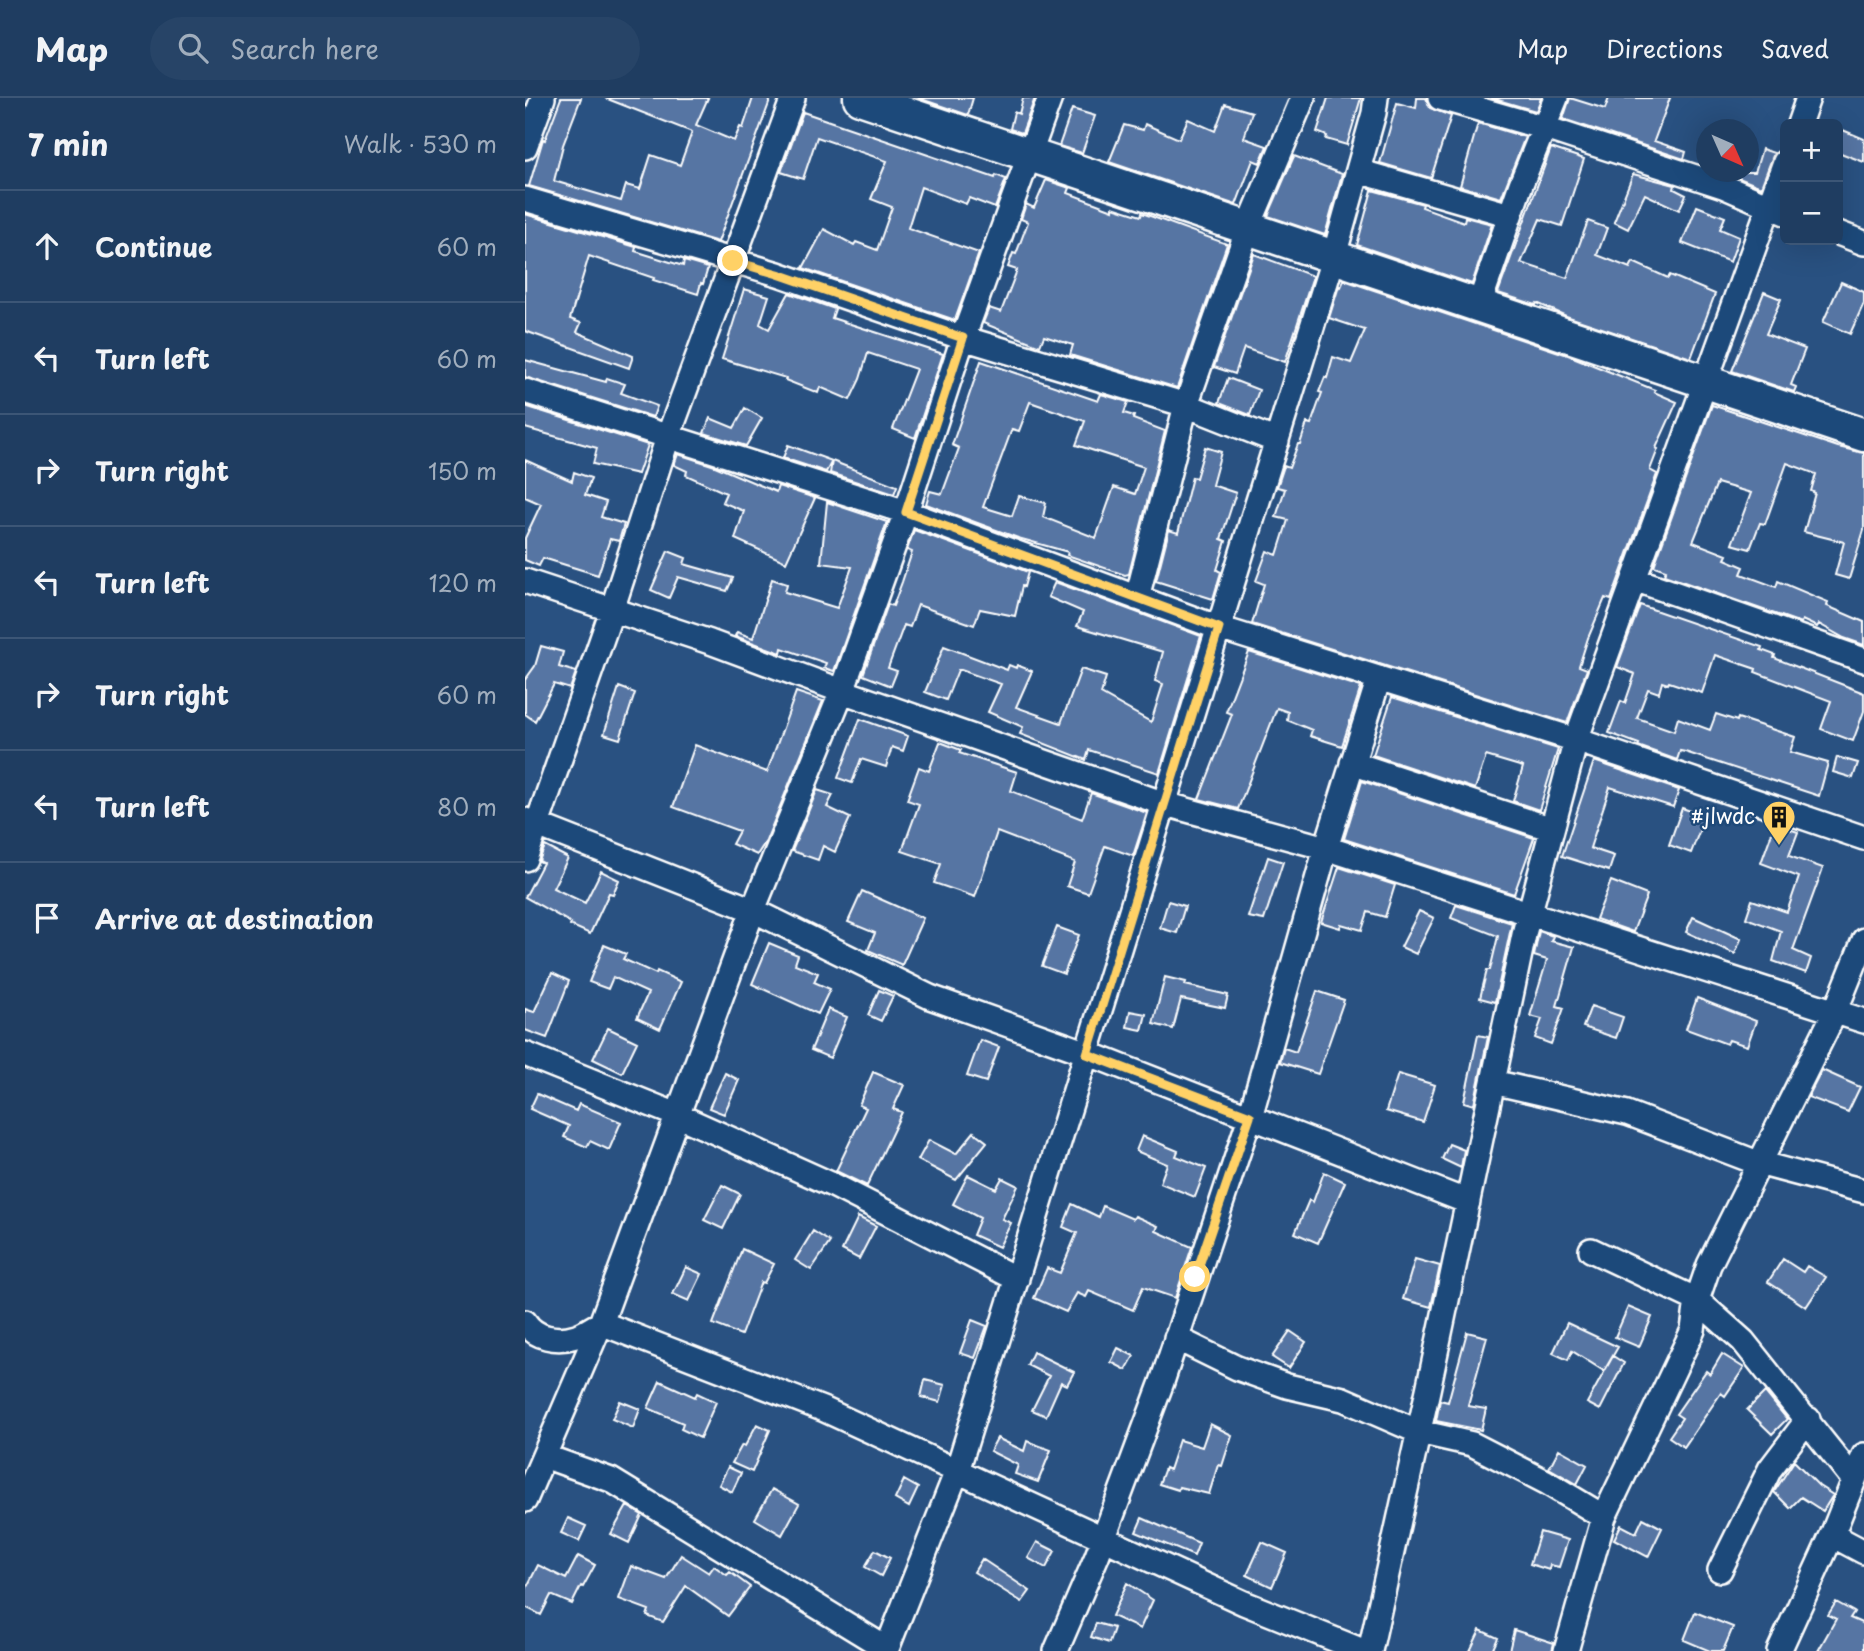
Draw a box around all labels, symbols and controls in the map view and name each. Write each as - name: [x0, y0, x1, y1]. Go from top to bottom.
- search box: [150, 17, 640, 80]
- text: Map: [35, 23, 108, 73]
- icon: search: [174, 29, 212, 67]
- text: Search here: [230, 29, 379, 68]
- text: Map: [1517, 30, 1568, 66]
- text: Directions: [1606, 30, 1723, 66]
- text: Saved: [1761, 30, 1829, 66]
- north arrow: [1696, 119, 1759, 182]
- map controls: [1780, 119, 1843, 245]
- button: +: [1780, 119, 1843, 182]
- text: 7 min: [28, 121, 109, 166]
- text: Walk · 530 m: [344, 126, 497, 161]
- button: −: [1780, 182, 1843, 245]
- icon: ahead: [28, 227, 66, 265]
- text: Continue: [95, 227, 212, 266]
- text: 60 m: [437, 229, 497, 264]
- route end: [717, 245, 748, 276]
- icon: left: [28, 339, 66, 377]
- text: Turn left: [95, 339, 210, 378]
- text: 60 m: [437, 341, 497, 376]
- icon: right: [28, 451, 66, 489]
- text: Turn right: [95, 451, 229, 490]
- text: 150 m: [428, 453, 497, 488]
- icon: left: [28, 563, 66, 601]
- text: Turn left: [95, 563, 210, 602]
- text: 120 m: [429, 565, 497, 600]
- icon: right: [28, 675, 66, 713]
- text: Turn right: [95, 675, 229, 714]
- text: 60 m: [437, 677, 497, 712]
- icon: left: [28, 787, 66, 825]
- text: Turn left: [95, 787, 210, 826]
- text: 80 m: [437, 789, 497, 824]
- building icon: #jlwdc: [1760, 798, 1798, 847]
- place label: #jlwdc: [1691, 799, 1755, 831]
- icon: arrive: [28, 899, 66, 937]
- text: Arrive at destination: [95, 899, 374, 938]
- route start: [1179, 1261, 1210, 1292]

